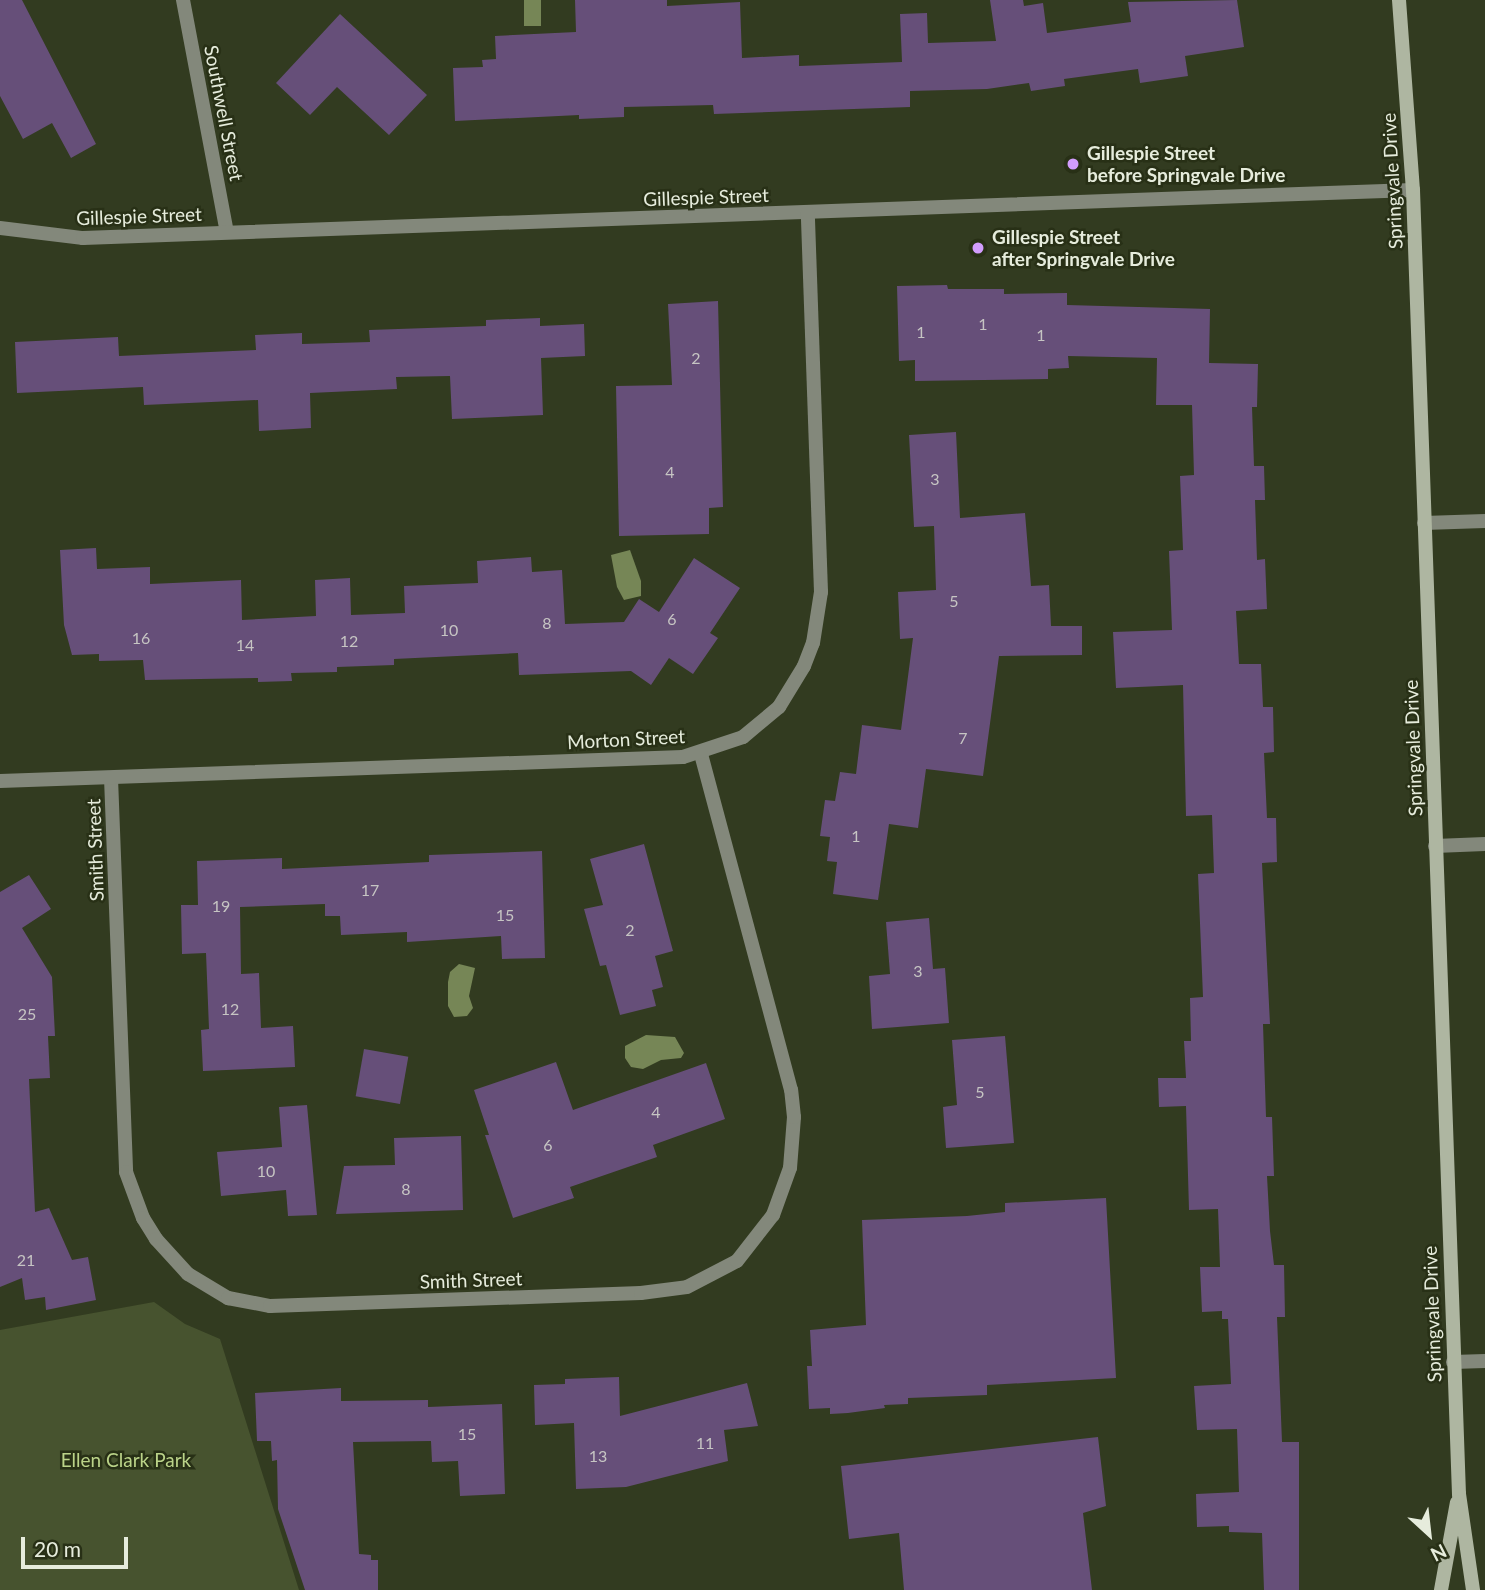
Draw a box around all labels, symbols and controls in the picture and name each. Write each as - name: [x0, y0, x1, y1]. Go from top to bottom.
- street label: Southwell Street: [200, 43, 248, 183]
- street label: Springvale Drive: [1377, 112, 1407, 250]
- place label: Gillespie Street before Springvale Drive: [1087, 142, 1286, 186]
- marker: Gillespie Street before Springvale Drive: [1065, 156, 1081, 172]
- street label: Gillespie Street: [643, 183, 769, 211]
- street label: Gillespie Street: [76, 202, 202, 230]
- place label: Gillespie Street after Springvale Drive: [992, 226, 1175, 270]
- marker: Gillespie Street after Springvale Drive: [970, 240, 986, 256]
- house number: 1: [978, 314, 988, 334]
- house number: 1: [916, 322, 926, 342]
- house number: 1: [1036, 325, 1046, 345]
- house number: 2: [691, 348, 701, 368]
- house number: 4: [665, 462, 675, 482]
- house number: 3: [930, 469, 940, 489]
- house number: 5: [949, 591, 959, 611]
- house number: 6: [667, 609, 677, 629]
- house number: 8: [542, 613, 552, 633]
- house number: 10: [440, 620, 458, 640]
- house number: 16: [132, 628, 150, 648]
- house number: 12: [340, 631, 358, 651]
- house number: 14: [236, 635, 254, 655]
- street label: Springvale Drive: [1399, 679, 1427, 817]
- street label: Morton Street: [566, 725, 686, 753]
- house number: 7: [958, 728, 968, 748]
- street label: Smith Street: [82, 798, 108, 902]
- house number: 1: [851, 826, 861, 846]
- house number: 17: [361, 880, 379, 900]
- house number: 19: [212, 896, 230, 916]
- house number: 15: [496, 905, 514, 925]
- house number: 2: [625, 920, 635, 940]
- house number: 3: [913, 961, 923, 981]
- house number: 12: [221, 999, 239, 1019]
- house number: 25: [18, 1004, 36, 1024]
- house number: 5: [975, 1082, 985, 1102]
- house number: 4: [651, 1102, 661, 1122]
- house number: 6: [543, 1135, 553, 1155]
- house number: 10: [257, 1161, 275, 1181]
- house number: 8: [401, 1179, 411, 1199]
- street label: Springvale Drive: [1418, 1245, 1446, 1383]
- house number: 21: [17, 1250, 35, 1270]
- street label: Smith Street: [419, 1267, 523, 1293]
- house number: 15: [458, 1424, 476, 1444]
- house number: 11: [696, 1433, 714, 1453]
- house number: 13: [589, 1446, 607, 1466]
- park label: Ellen Clark Park: [61, 1449, 191, 1471]
- north arrow: [1394, 1499, 1464, 1569]
- scale bar: [24, 1524, 131, 1568]
- text: 20 m: [34, 1536, 81, 1561]
- text: N: [1427, 1540, 1451, 1567]

